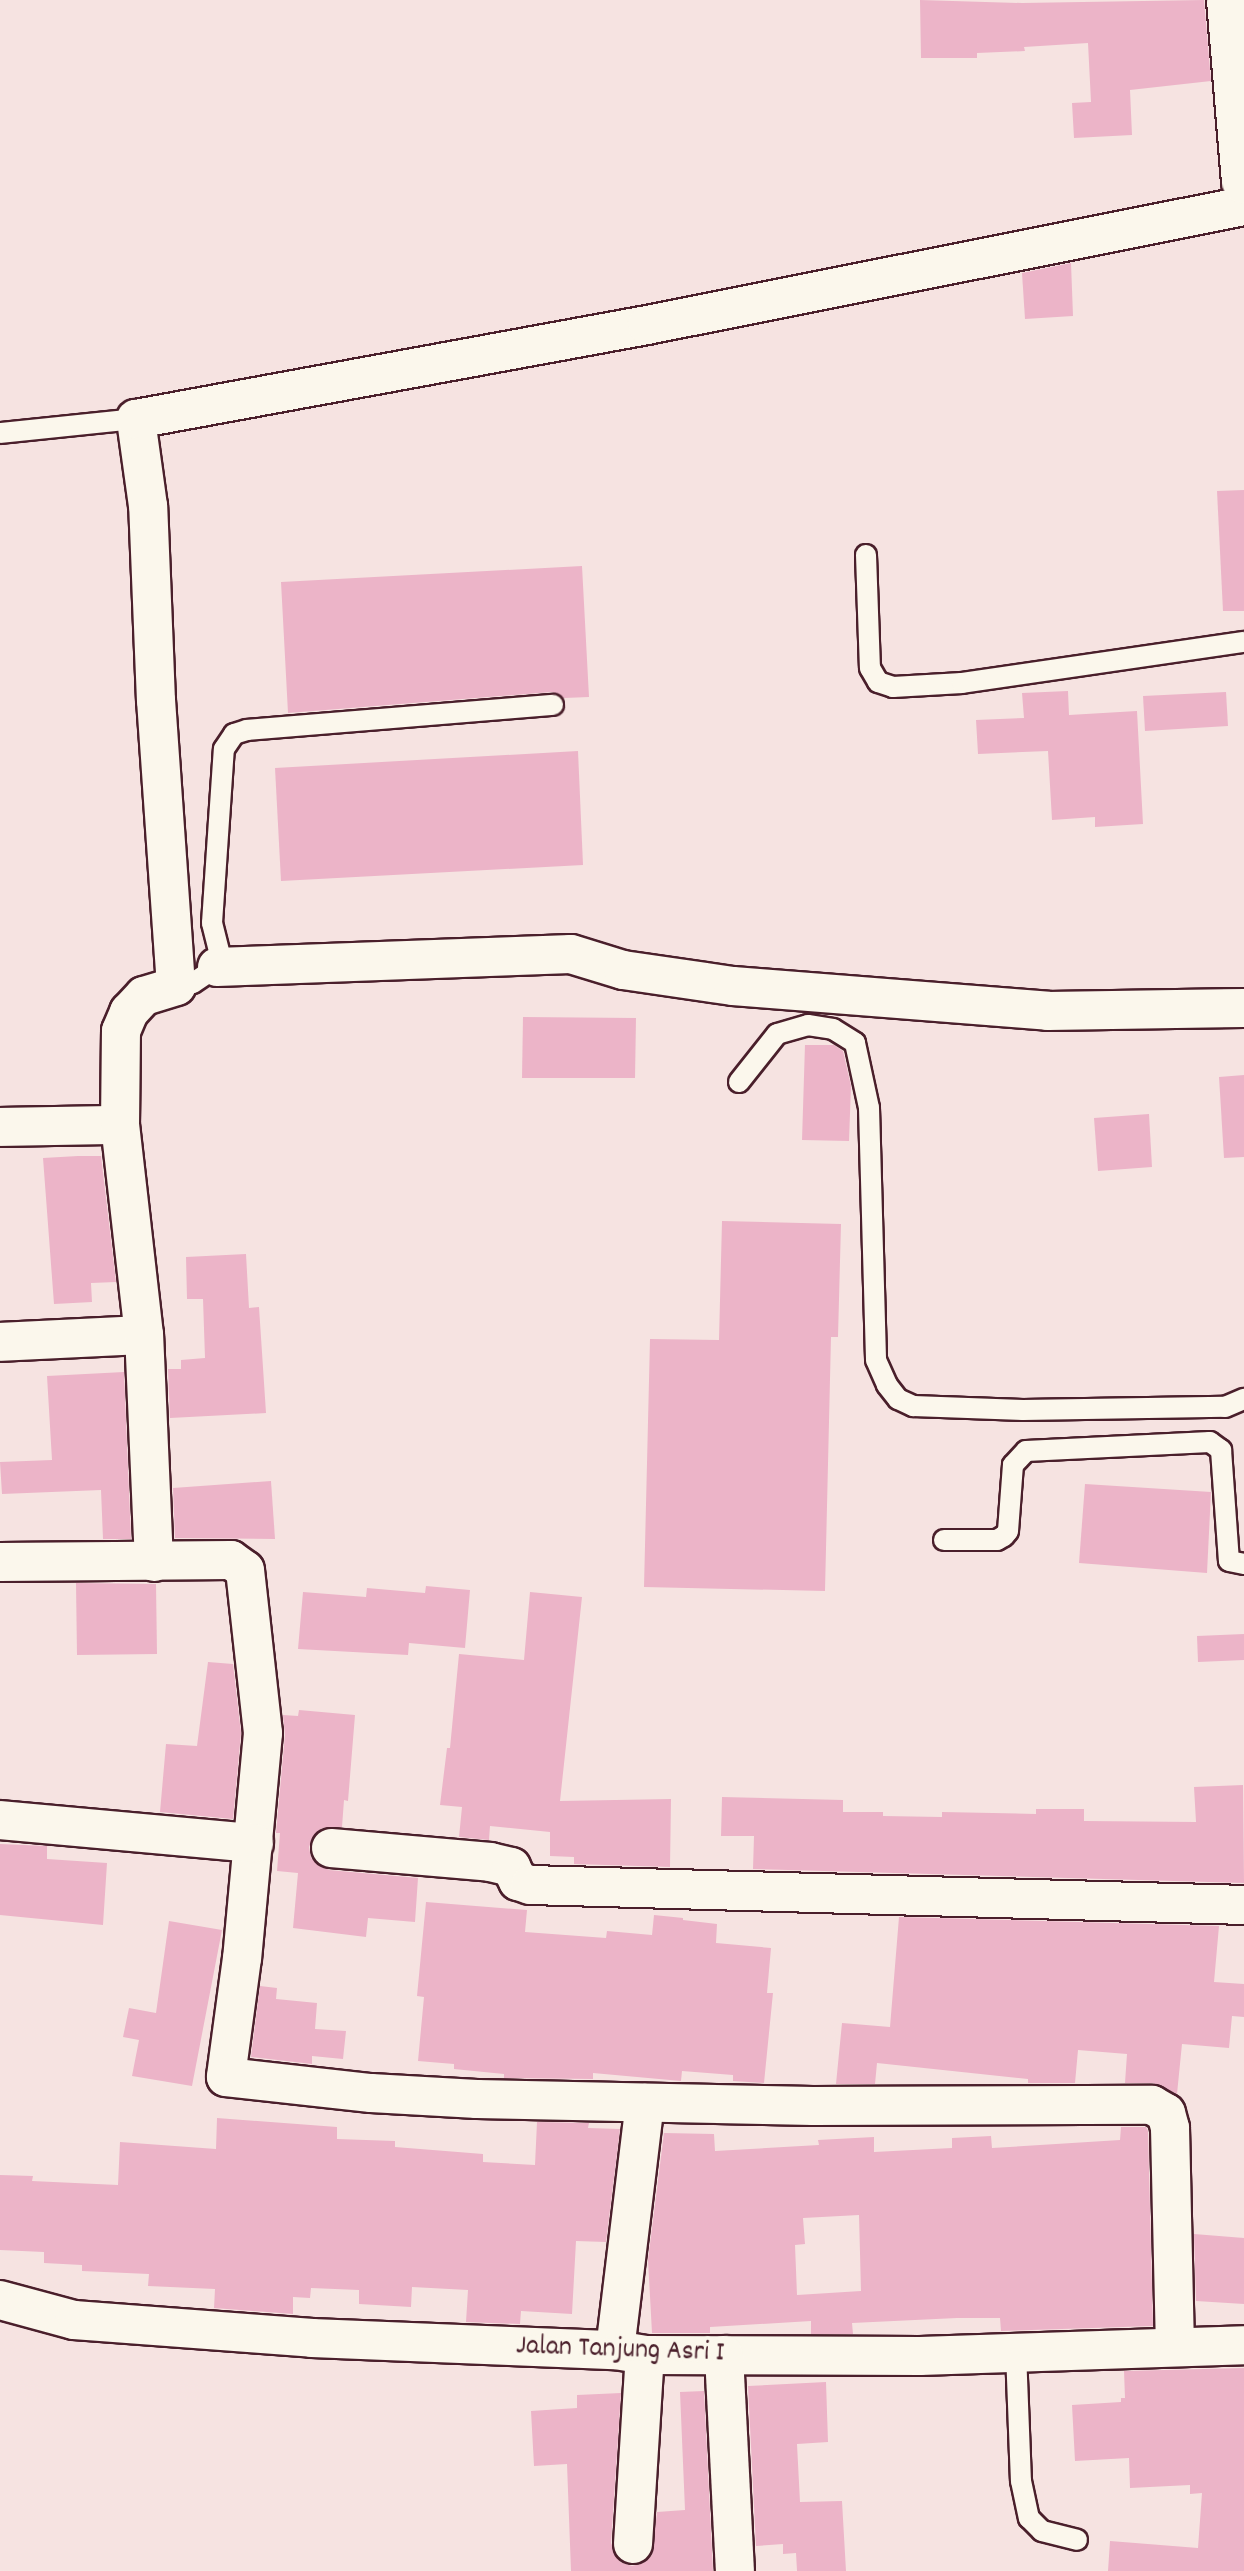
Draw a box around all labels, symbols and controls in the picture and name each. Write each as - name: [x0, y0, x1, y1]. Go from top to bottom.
- street label: Jalan Tanjung Asri I: [515, 2331, 725, 2371]

